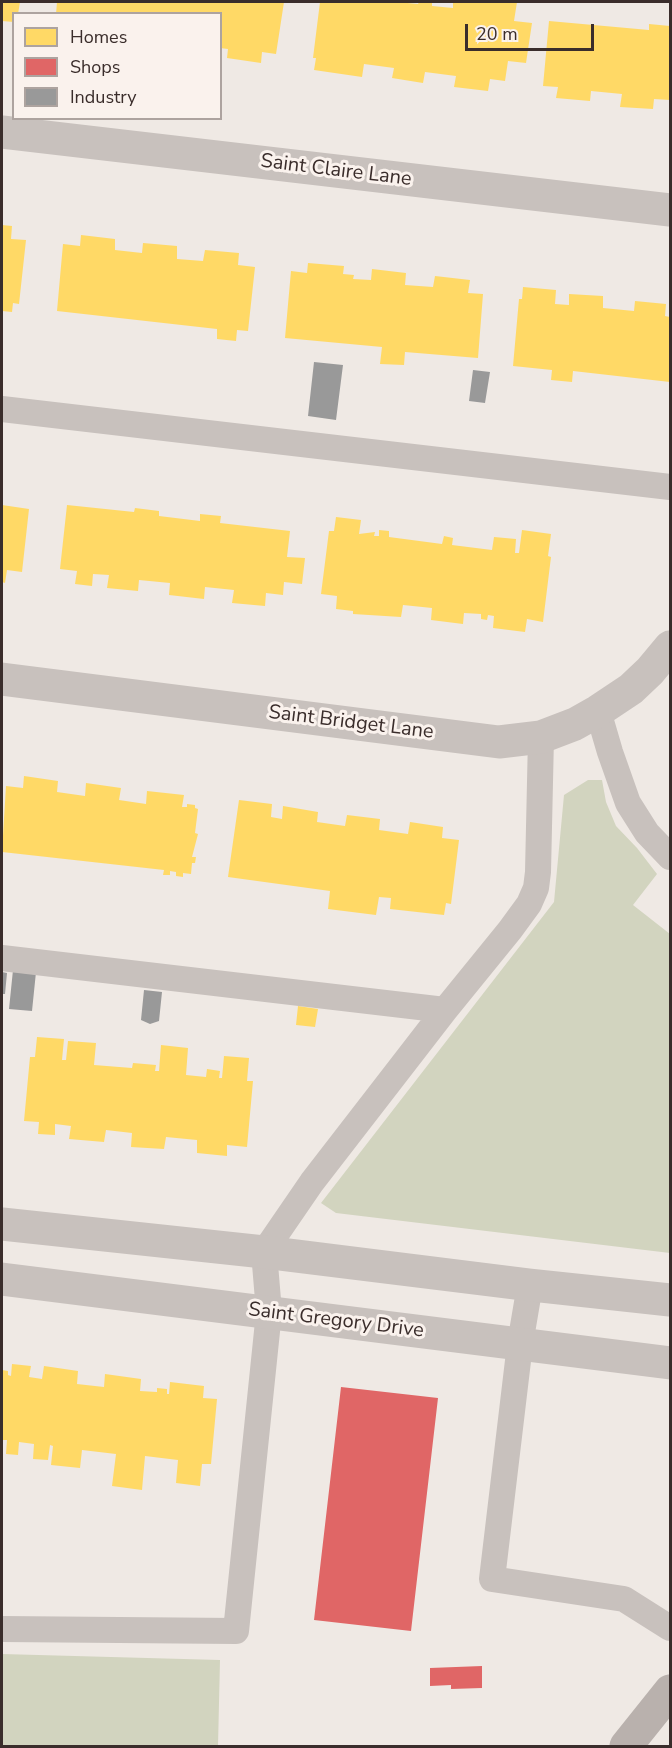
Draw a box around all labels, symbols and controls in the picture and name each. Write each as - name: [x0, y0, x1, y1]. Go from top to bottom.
- legend: [12, 12, 222, 120]
- scale bar: [468, 12, 597, 50]
- text: 20 m: [476, 22, 518, 46]
- text: Homes: [70, 25, 127, 49]
- text: Shops: [70, 55, 120, 79]
- text: Industry: [70, 85, 137, 109]
- street label: Saint Claire Lane: [259, 150, 413, 192]
- street label: Saint Bridget Lane: [267, 701, 435, 745]
- street label: Saint Gregory Drive: [247, 1298, 425, 1344]

